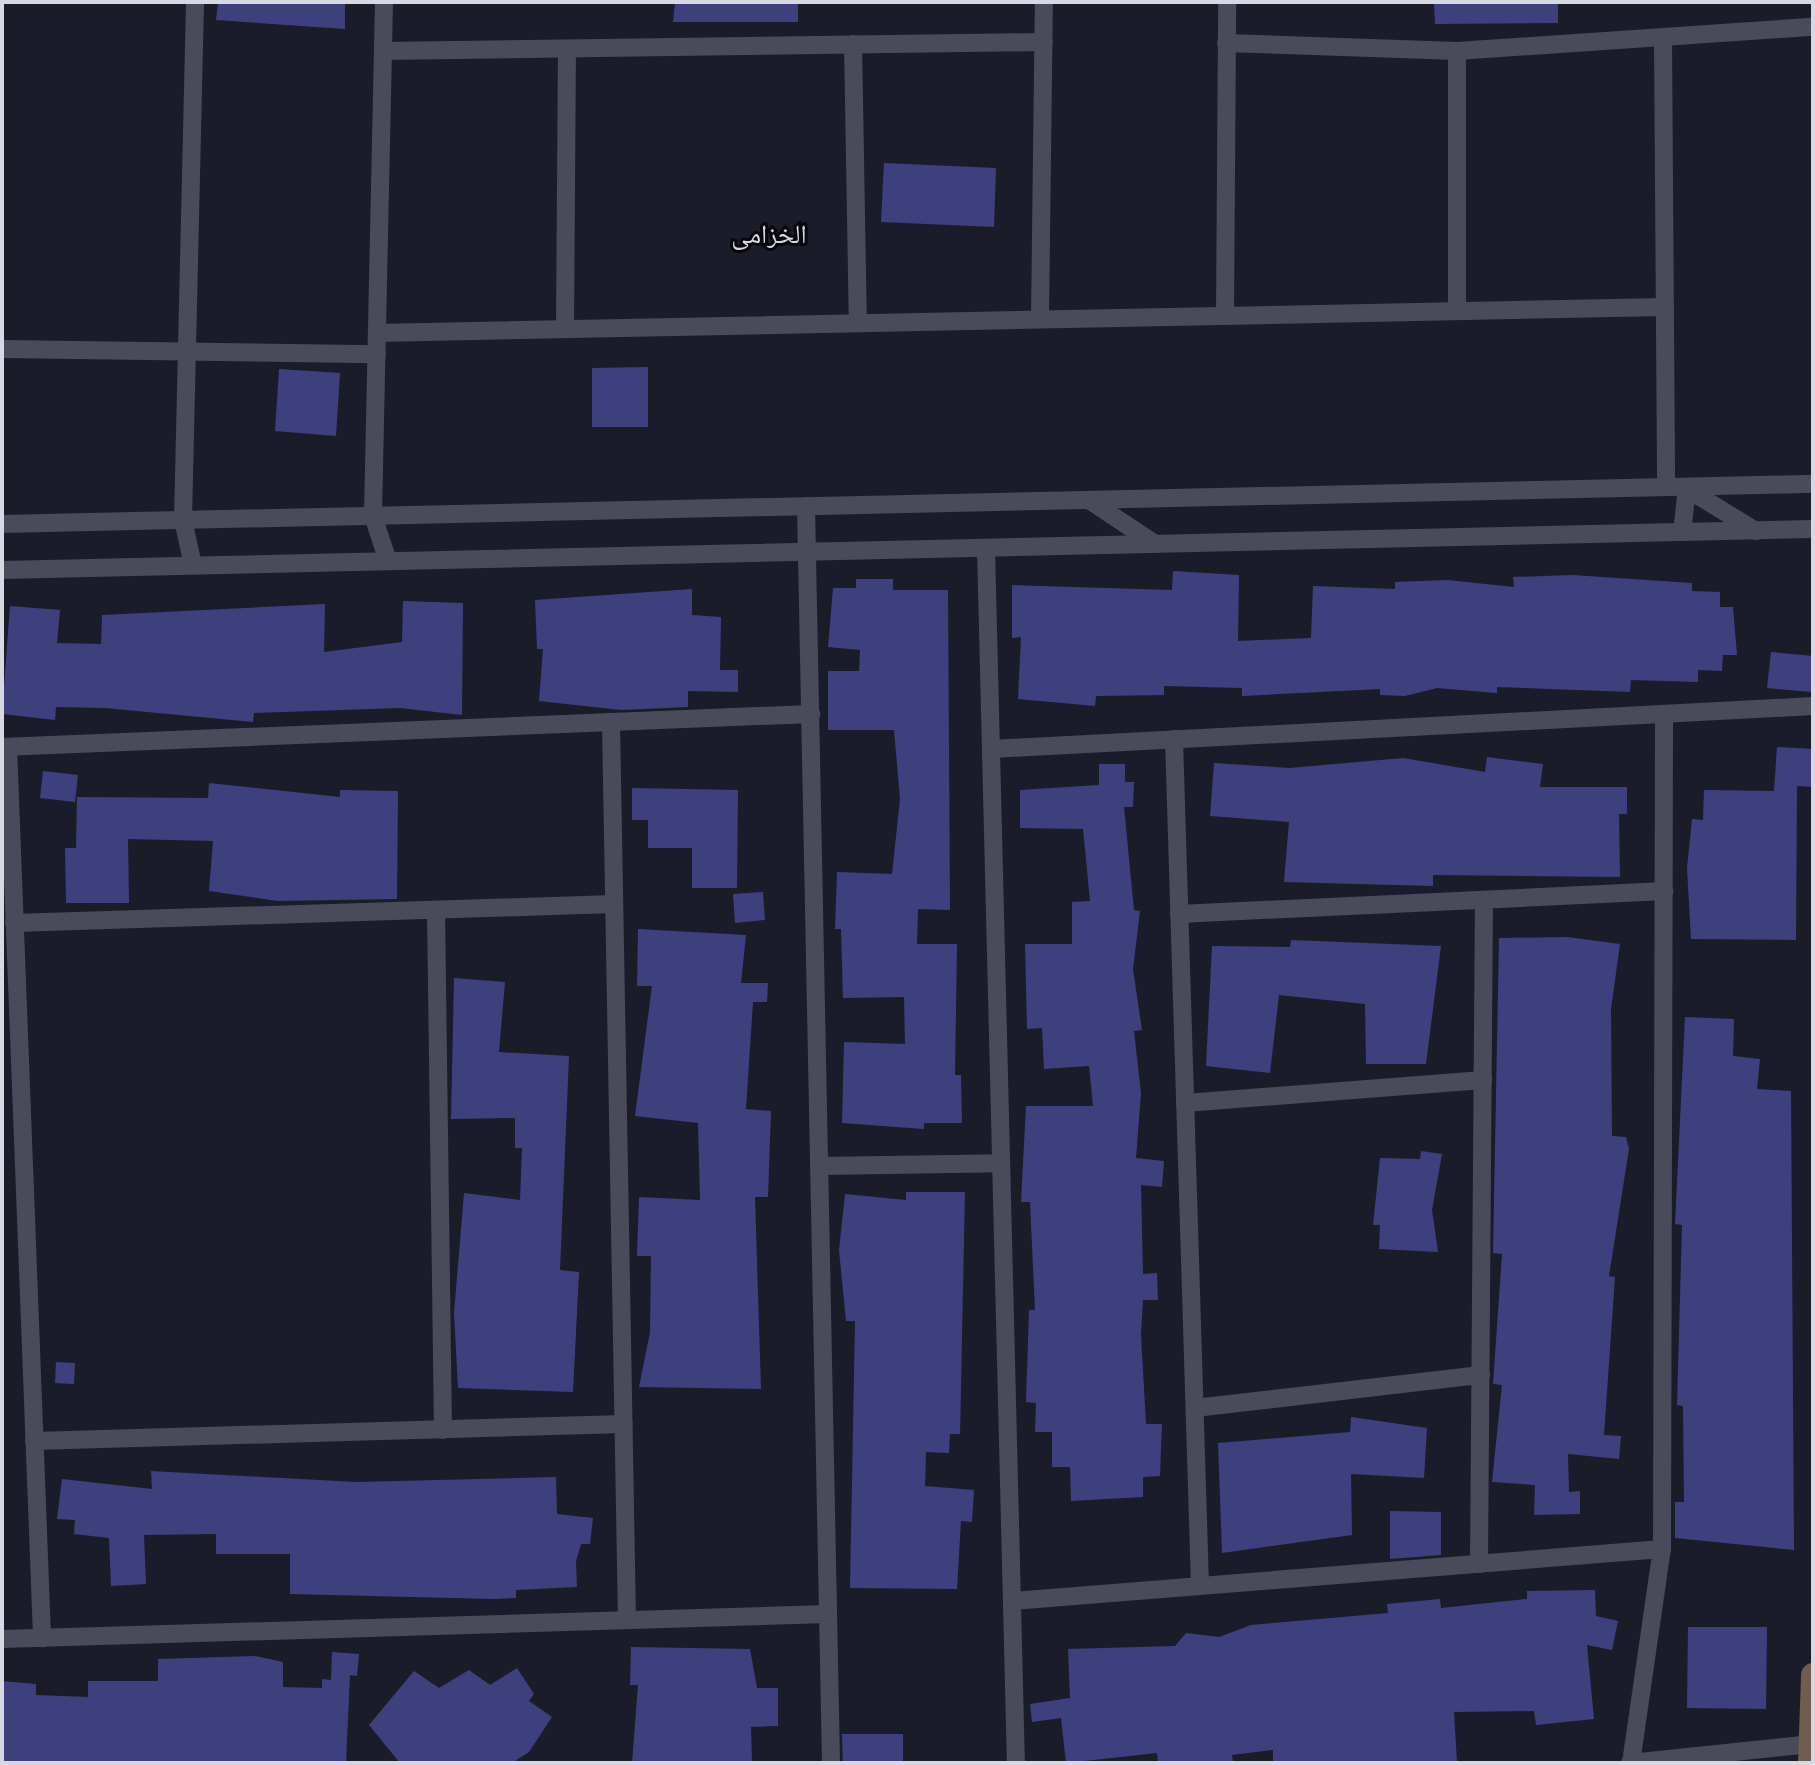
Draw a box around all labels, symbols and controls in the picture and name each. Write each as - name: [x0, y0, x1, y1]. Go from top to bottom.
- district label: الخزامى: [731, 218, 807, 250]

